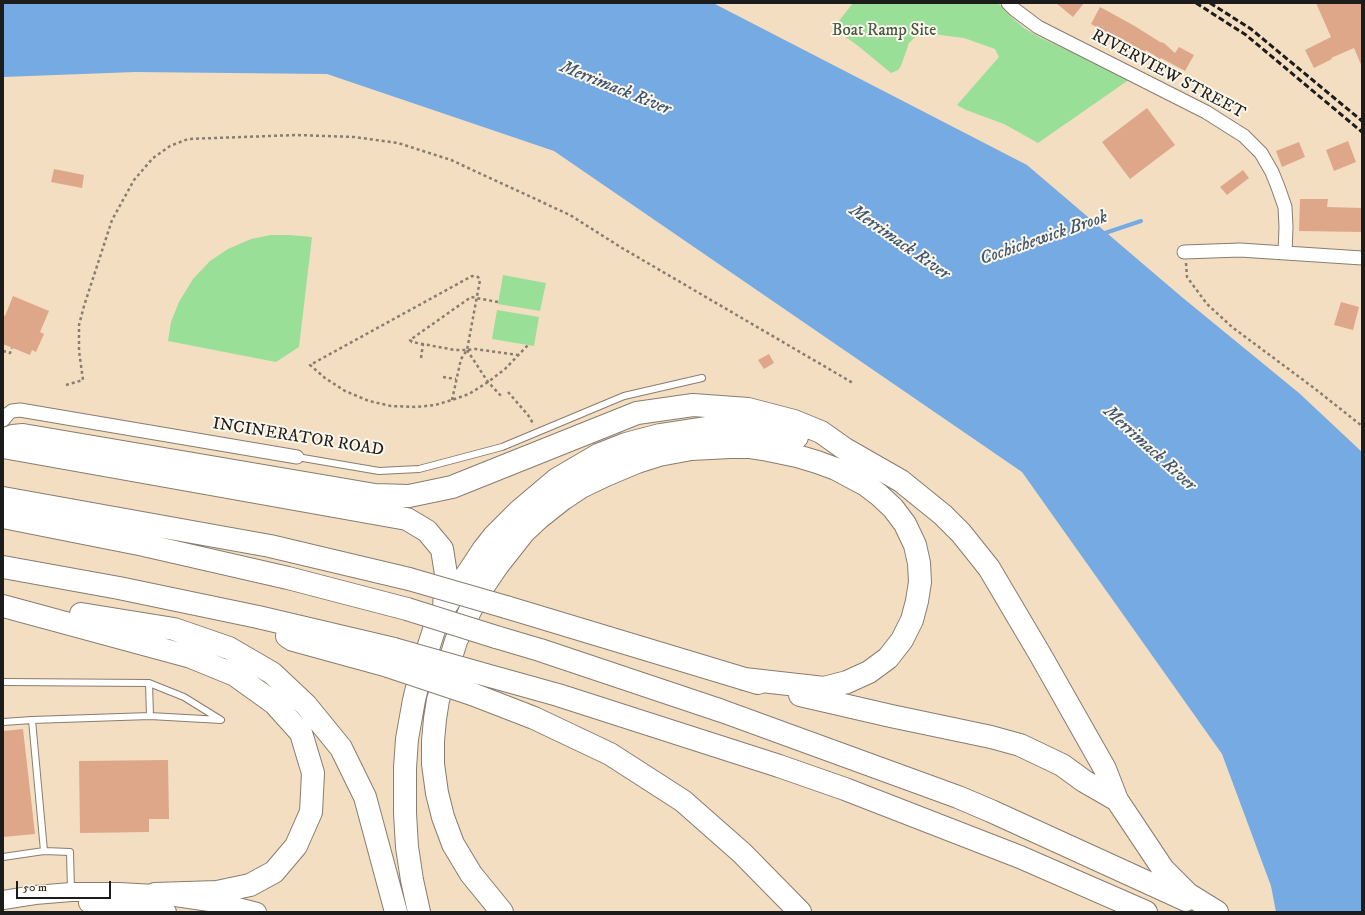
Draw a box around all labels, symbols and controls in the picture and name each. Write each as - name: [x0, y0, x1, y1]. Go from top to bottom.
- park label: Boat Ramp Site: [832, 21, 936, 41]
- street label: RIVERVIEW STREET: [1088, 26, 1248, 124]
- water label: Merrimack River: [557, 57, 673, 121]
- water label: Merrimack River: [845, 200, 953, 286]
- water label: Cochichewick Brook: [977, 207, 1111, 271]
- water label: Merrimack River: [1098, 402, 1200, 496]
- street label: INCINERATOR ROAD: [211, 414, 385, 462]
- scale bar: [18, 873, 113, 899]
- text: 50 m: [23, 880, 47, 895]

